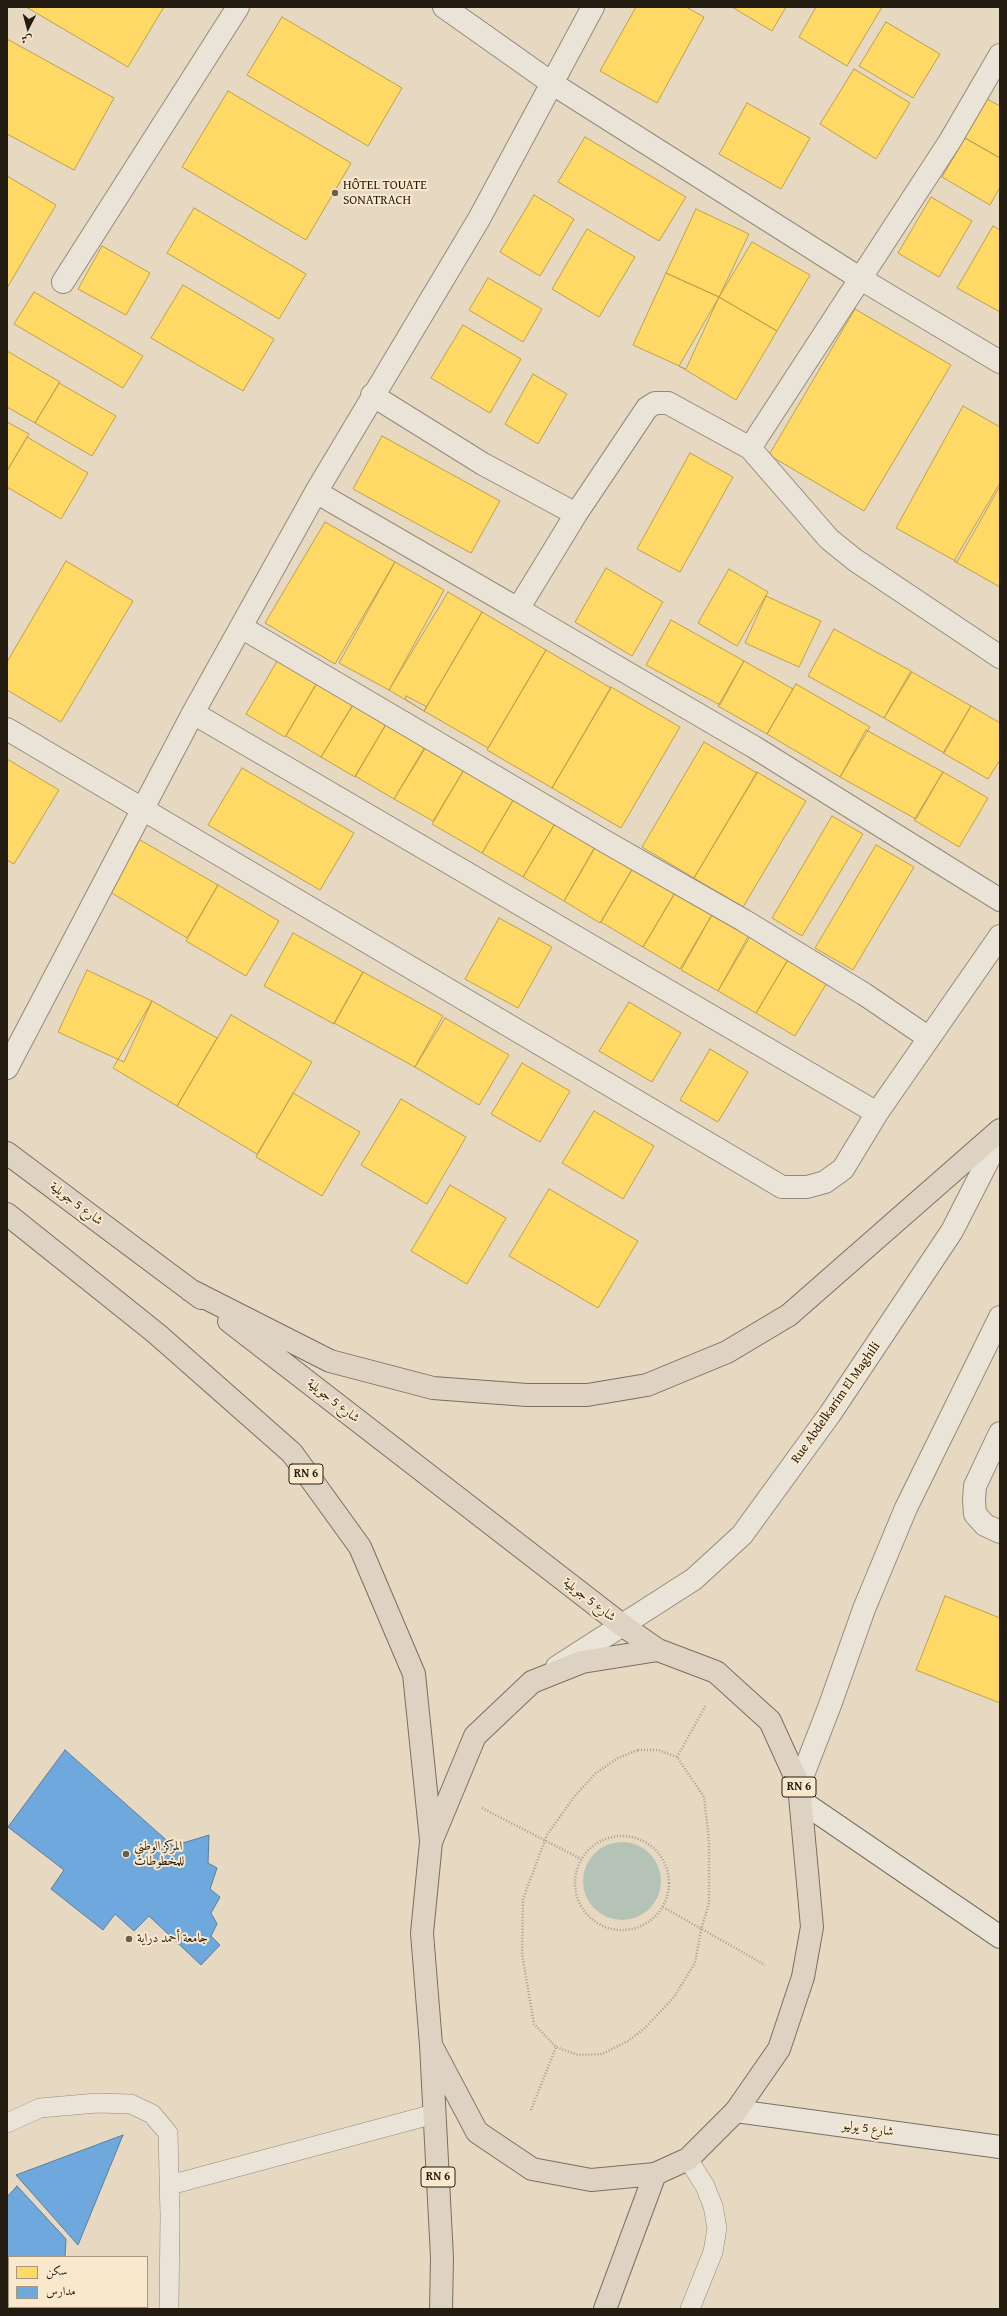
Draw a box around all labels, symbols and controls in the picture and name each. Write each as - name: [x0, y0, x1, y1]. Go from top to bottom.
- north arrow: [8, 8, 48, 48]
- text: ش: [20, 31, 33, 48]
- place label: HÔTEL TOUATE SONATRACH: [343, 178, 427, 209]
- marker: HÔTEL TOUATE SONATRACH: [330, 188, 340, 198]
- street label: شارع 5 جويلية: [46, 1179, 106, 1229]
- street label: Rue Abdelkarim El Maghili: [788, 1339, 884, 1467]
- street label: شارع 5 جويلية: [304, 1376, 362, 1426]
- road number: RN 6: [289, 1464, 323, 1484]
- street label: شارع 5 جويلية: [560, 1575, 618, 1625]
- road number: RN 6: [782, 1777, 816, 1797]
- place label: المركز الوطني للمخطوطات: [134, 1839, 184, 1870]
- marker: المركز الوطني للمخطوطات: [121, 1849, 131, 1859]
- place label: جامعة أحمد دراية: [137, 1931, 208, 1947]
- marker: جامعة أحمد دراية: [124, 1934, 134, 1944]
- street label: شارع 5 يوليو: [841, 2118, 895, 2140]
- road number: RN 6: [421, 2167, 455, 2187]
- legend: [8, 2256, 148, 2308]
- text: سكن: [46, 2262, 67, 2279]
- text: مدارس: [46, 2282, 76, 2299]

